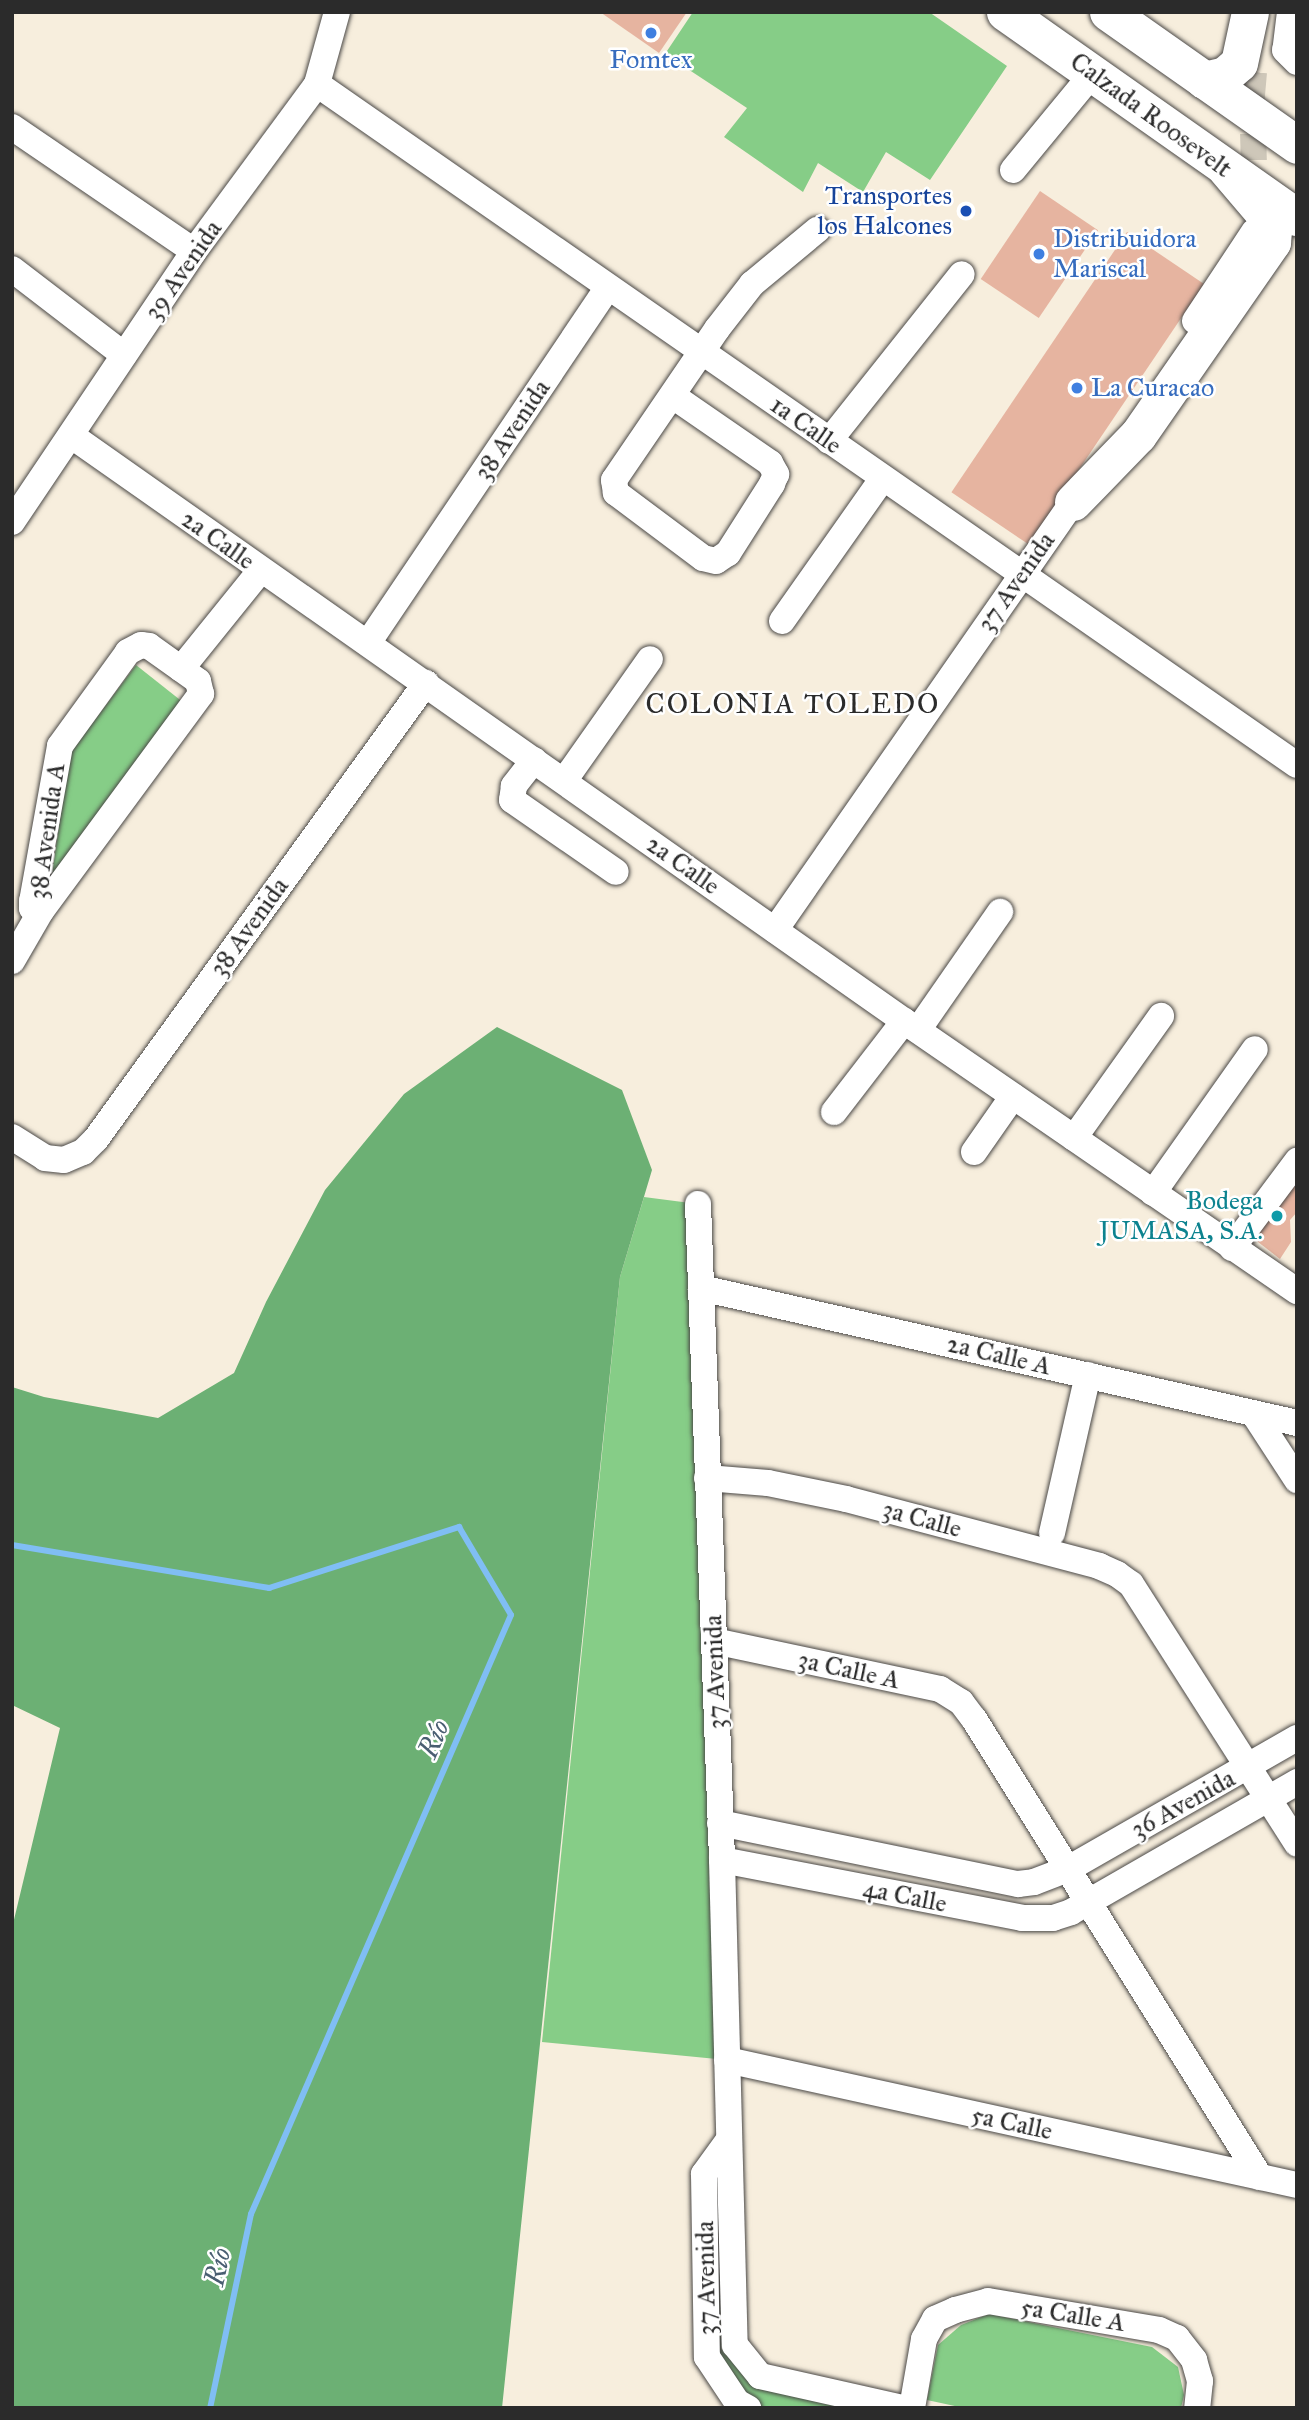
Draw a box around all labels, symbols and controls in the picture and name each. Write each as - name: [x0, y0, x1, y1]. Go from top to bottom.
- marker: Fomtex: [643, 25, 659, 41]
- place label: Fomtex: [610, 44, 692, 76]
- street label: Calzada Roosevelt: [1064, 46, 1238, 184]
- place label: Transportes los Halcones: [818, 180, 952, 242]
- marker: Transportes los Halcones: [958, 203, 974, 219]
- street label: 39 Avenida: [137, 214, 229, 326]
- place label: Distribuidora Mariscal: [1053, 223, 1197, 284]
- marker: Distribuidora Mariscal: [1031, 246, 1047, 262]
- place label: La Curacao: [1091, 372, 1214, 404]
- street label: 38 Avenida: [467, 374, 557, 486]
- marker: La Curacao: [1069, 380, 1085, 396]
- street label: 1a Calle: [764, 389, 848, 461]
- street label: 2a Calle: [175, 503, 261, 577]
- street label: 37 Avenida: [970, 526, 1062, 638]
- district label: COLONIA TOLEDO: [647, 687, 939, 721]
- street label: 38 Avenida A: [22, 761, 72, 901]
- street label: 2a Calle: [640, 828, 726, 902]
- street label: 38 Avenida: [203, 872, 295, 982]
- place label: Bodega JUMASA, S.A.: [1099, 1185, 1263, 1246]
- marker: Bodega JUMASA, S.A.: [1269, 1208, 1285, 1224]
- street label: 2a Calle A: [944, 1328, 1054, 1382]
- street label: 3a Calle: [879, 1494, 965, 1544]
- street label: 37 Avenida: [697, 1614, 733, 1730]
- street label: 3a Calle A: [795, 1644, 903, 1696]
- water label: Río: [411, 1715, 457, 1763]
- street label: 36 Avenida: [1126, 1763, 1240, 1845]
- street label: 4a Calle: [861, 1873, 949, 1919]
- street label: 5a Calle: [969, 2099, 1055, 2147]
- street label: 37 Avenida: [689, 2220, 723, 2336]
- water label: Río: [198, 2245, 238, 2289]
- street label: 5a Calle A: [1019, 2291, 1127, 2339]

